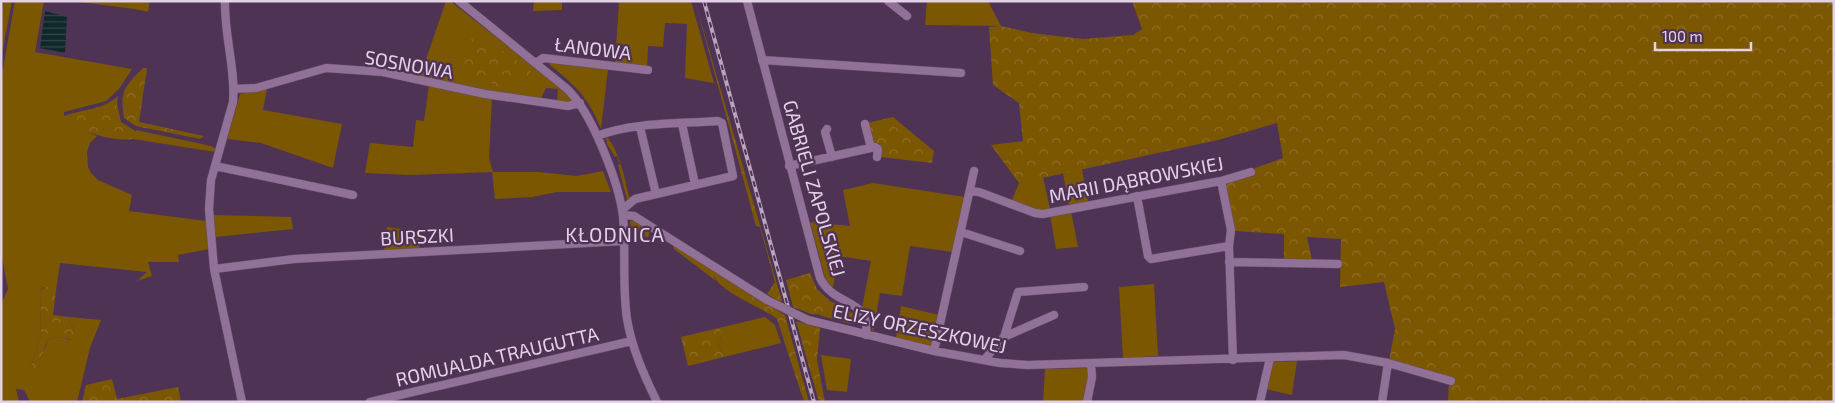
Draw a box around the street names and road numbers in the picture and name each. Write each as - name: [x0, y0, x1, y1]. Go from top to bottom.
- street label: ŁANOWA: [553, 32, 633, 64]
- street label: SOSNOWA: [363, 45, 455, 83]
- street label: GABRIELI ZAPOLSKIEJ: [779, 97, 851, 279]
- street label: MARII DĄBROWSKIEJ: [1047, 151, 1225, 207]
- street label: BURSZKI: [380, 223, 454, 249]
- street label: ELIZY ORZESZKOWEJ: [831, 298, 1009, 358]
- street label: ROMUALDA TRAUGUTTA: [393, 321, 601, 391]

